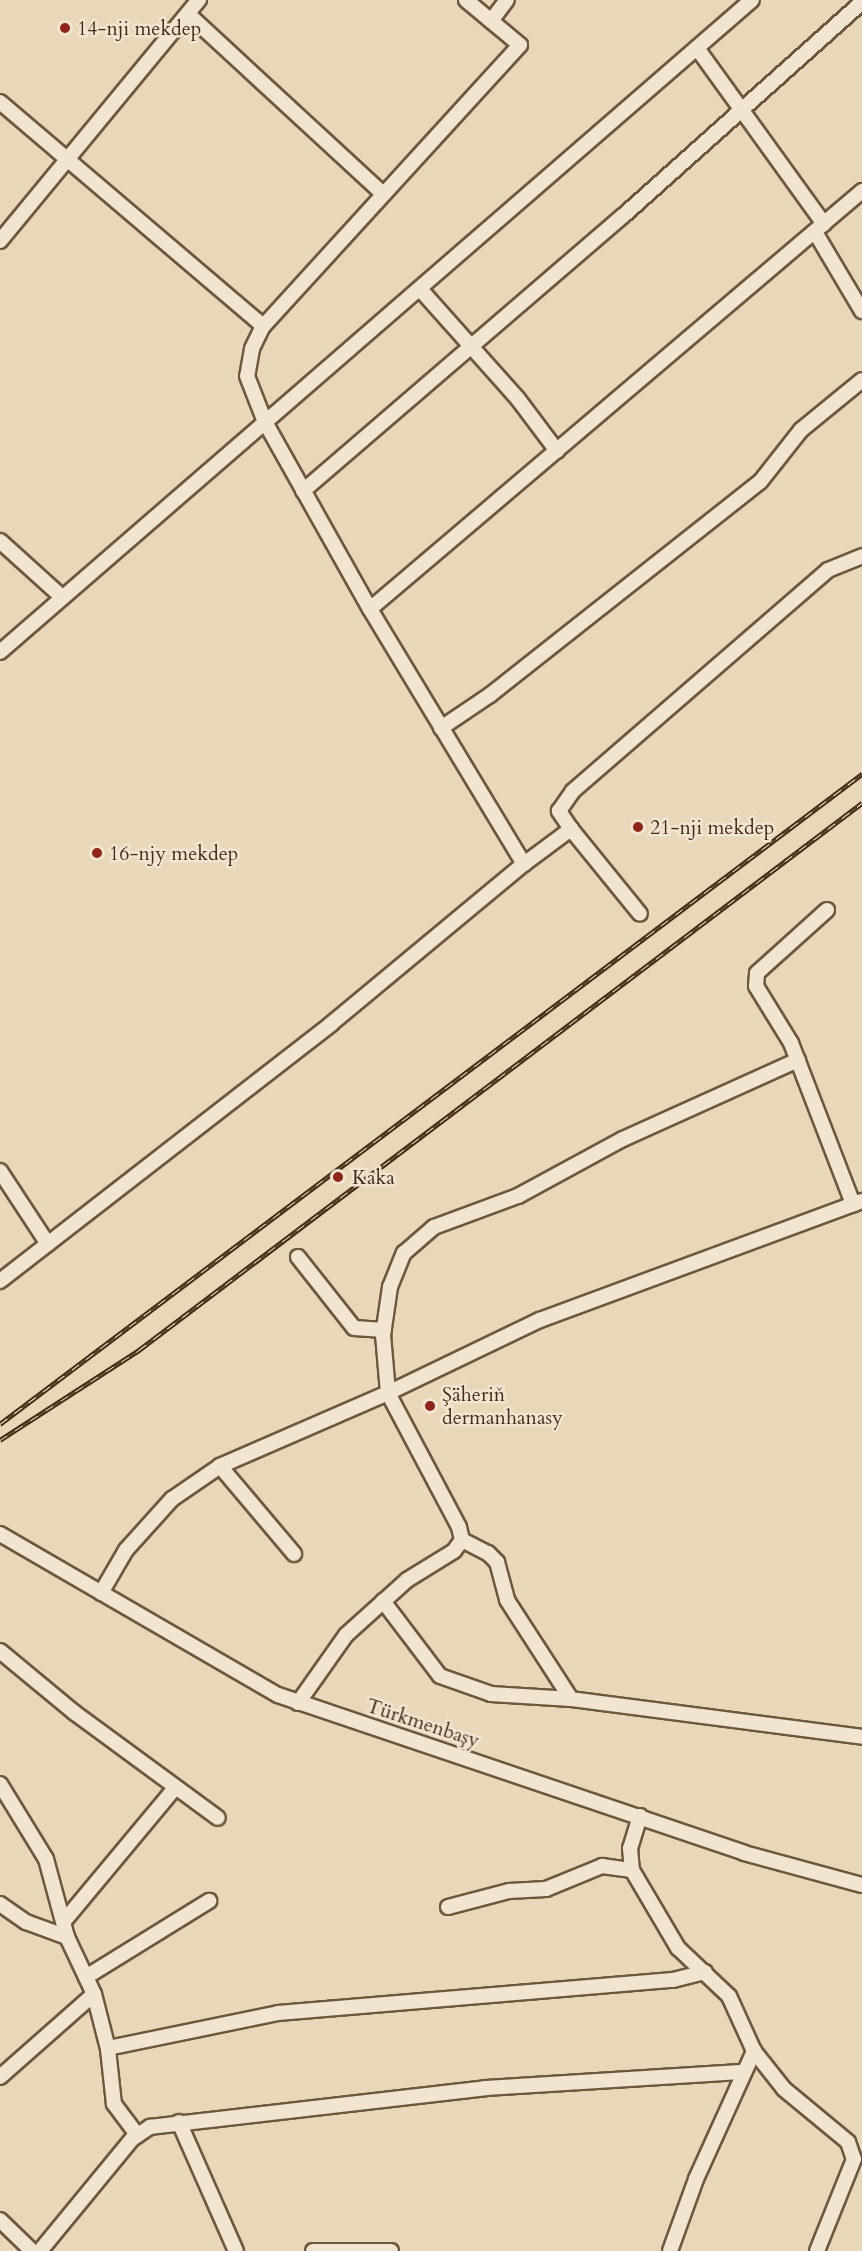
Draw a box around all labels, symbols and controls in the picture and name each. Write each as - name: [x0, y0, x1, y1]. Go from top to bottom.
- place label: 14-nji mekdep: [77, 16, 201, 40]
- marker: 14-nji mekdep: [58, 21, 72, 35]
- place label: 21-nji mekdep: [650, 815, 774, 839]
- marker: 21-nji mekdep: [631, 820, 645, 834]
- place label: 16-njy mekdep: [109, 841, 238, 865]
- marker: 16-njy mekdep: [90, 846, 104, 860]
- place label: Kaka: [352, 1165, 395, 1189]
- marker: Kaka: [329, 1168, 347, 1186]
- place label: Şäheriň dermanhanasy: [442, 1382, 563, 1429]
- marker: Şäheriň dermanhanasy: [423, 1399, 437, 1413]
- street label: Türkmenbaşy: [363, 1693, 483, 1753]

